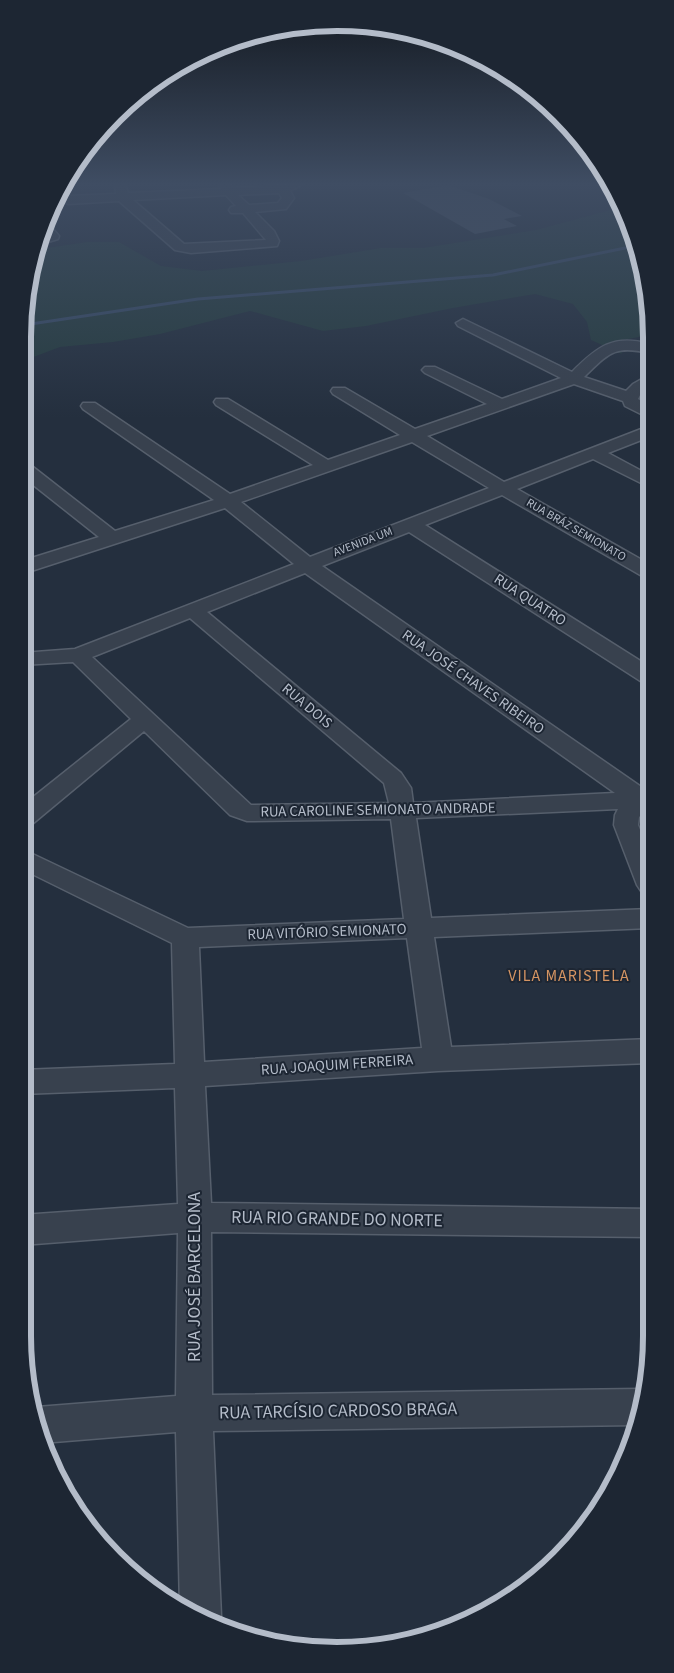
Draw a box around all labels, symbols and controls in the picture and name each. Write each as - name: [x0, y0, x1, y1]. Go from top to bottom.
- street label: RUA BRÁZ SEMIONATO: [523, 494, 629, 566]
- street label: AVENIDA UM: [331, 523, 395, 561]
- street label: RUA QUATRO: [490, 569, 570, 631]
- street label: RUA JOSÉ CHAVES RIBEIRO: [397, 625, 549, 739]
- street label: RUA DOIS: [277, 679, 337, 733]
- street label: RUA CAROLINE SEMIONATO ANDRADE: [260, 797, 496, 823]
- street label: RUA VITÓRIO SEMIONATO: [247, 919, 407, 945]
- district label: VILA MARISTELA: [508, 965, 630, 987]
- street label: RUA JOAQUIM FERREIRA: [260, 1049, 415, 1081]
- street label: RUA JOSÉ BARCELONA: [182, 1192, 207, 1362]
- street label: RUA RIO GRANDE DO NORTE: [231, 1205, 443, 1233]
- street label: RUA TARCÍSIO CARDOSO BRAGA: [219, 1396, 458, 1426]

